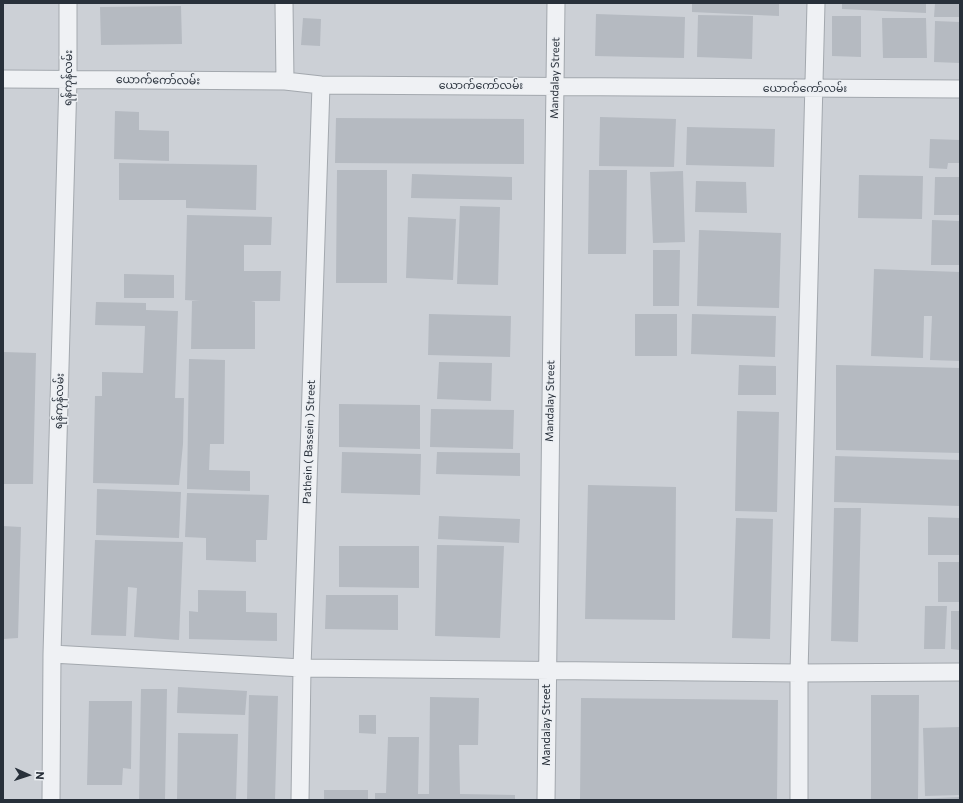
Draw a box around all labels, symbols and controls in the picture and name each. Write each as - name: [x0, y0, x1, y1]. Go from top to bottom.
- street label: Mandalay Street: [548, 37, 562, 119]
- street label: ရန်ကုန်လမ်း: [61, 50, 75, 106]
- street label: ယောက်ကော်လမ်း: [116, 73, 200, 87]
- street label: ယောက်ကော်လမ်း: [439, 78, 523, 92]
- street label: ယောက်ကော်လမ်း: [763, 81, 847, 95]
- street label: Mandalay Street: [543, 360, 557, 442]
- street label: ရန်ကုန်လမ်း: [51, 373, 67, 429]
- street label: Pathein ( Bassein ) Street: [300, 380, 318, 504]
- street label: Mandalay Street: [539, 684, 553, 766]
- north arrow: [8, 755, 48, 795]
- text: N: [34, 771, 47, 780]

